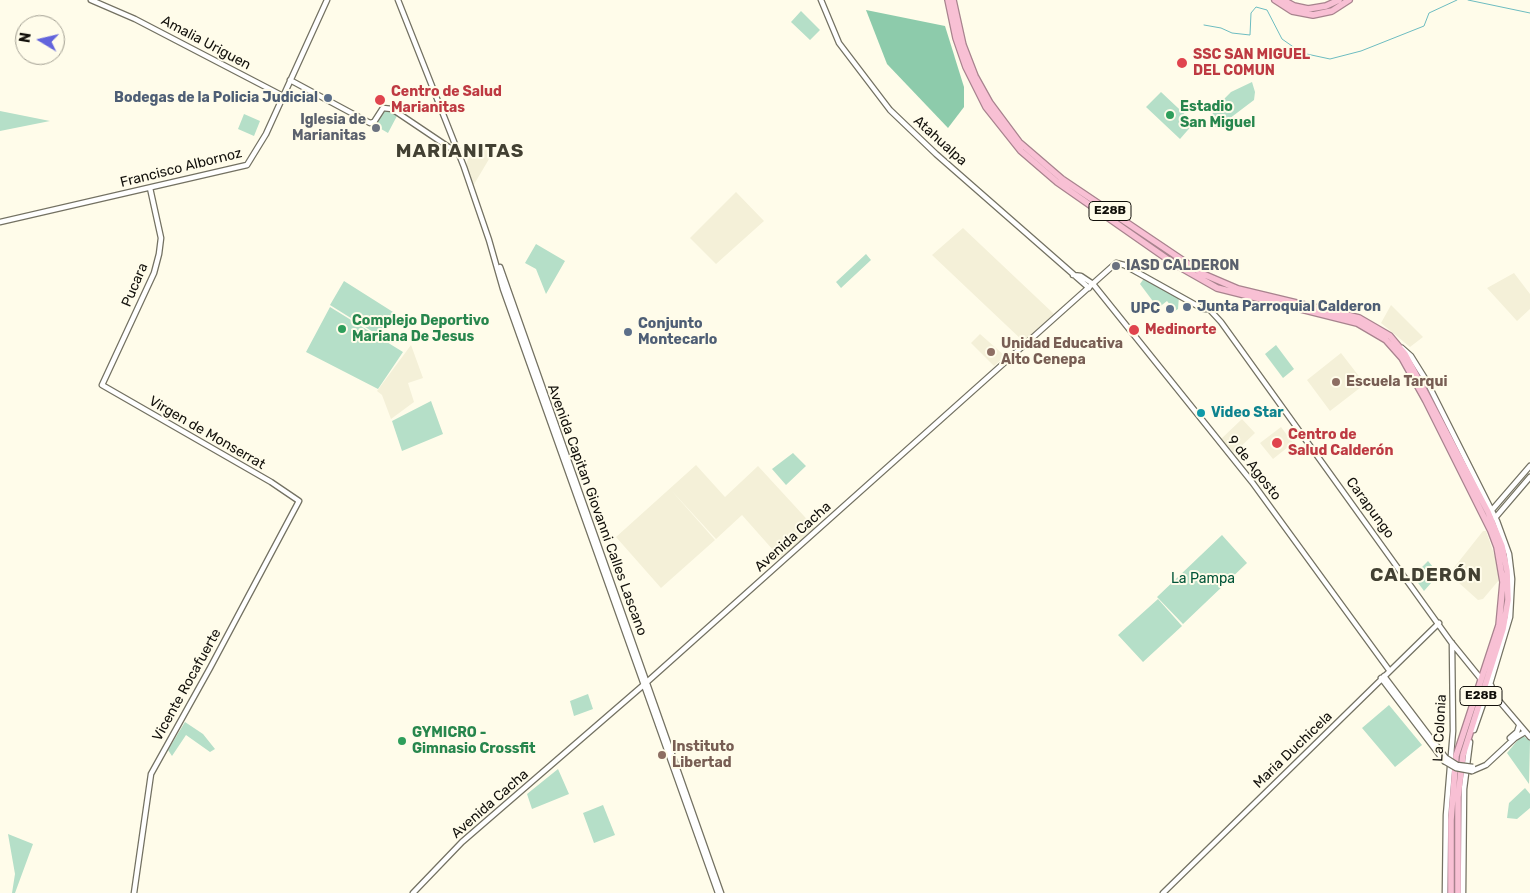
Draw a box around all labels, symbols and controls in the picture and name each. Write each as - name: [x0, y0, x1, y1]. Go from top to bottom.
- street label: Amalia Uriguen: [158, 12, 254, 74]
- north arrow: [15, 15, 65, 65]
- text: N: [16, 31, 35, 44]
- place label: SSC SAN MIGUEL DEL COMUN: [1193, 47, 1310, 80]
- marker: SSC SAN MIGUEL DEL COMUN: [1175, 56, 1189, 70]
- place label: Centro de Salud Marianitas: [391, 84, 502, 116]
- place label: Bodegas de la Policia Judicial: [114, 90, 318, 106]
- marker: Bodegas de la Policia Judicial: [322, 92, 334, 104]
- marker: Centro de Salud Marianitas: [373, 93, 387, 107]
- place label: Estadio San Miguel: [1180, 99, 1255, 132]
- marker: Estadio San Miguel: [1164, 109, 1176, 121]
- place label: Iglesia de Marianitas: [292, 112, 366, 144]
- street label: Atahualpa: [910, 113, 970, 169]
- marker: Iglesia de Marianitas: [370, 122, 382, 134]
- district label: MARIANITAS: [394, 141, 526, 163]
- street label: Francisco Albornoz: [118, 145, 244, 191]
- road number: E28B: [1089, 202, 1131, 220]
- place label: IASD CALDERON: [1126, 258, 1239, 274]
- marker: IASD CALDERON: [1110, 260, 1122, 272]
- street label: Pucara: [118, 261, 152, 309]
- place label: Junta Parroquial Calderon: [1197, 299, 1381, 315]
- place label: UPC: [1131, 301, 1160, 317]
- marker: Junta Parroquial Calderon: [1181, 301, 1193, 313]
- marker: UPC: [1164, 303, 1176, 315]
- place label: Complejo Deportivo Mariana De Jesus: [352, 313, 489, 346]
- place label: Conjunto Montecarlo: [638, 316, 717, 348]
- place label: Medinorte: [1145, 322, 1217, 338]
- marker: Complejo Deportivo Mariana De Jesus: [336, 323, 348, 335]
- marker: Medinorte: [1127, 323, 1141, 337]
- marker: Conjunto Montecarlo: [622, 326, 634, 338]
- place label: Unidad Educativa Alto Cenepa: [1001, 336, 1123, 368]
- marker: Unidad Educativa Alto Cenepa: [985, 346, 997, 358]
- place label: Escuela Tarqui: [1346, 374, 1447, 390]
- marker: Escuela Tarqui: [1330, 376, 1342, 388]
- street label: Avenida Capitan Giovanni Calles Lascano: [544, 382, 650, 638]
- street label: Virgen de Monserrat: [146, 393, 268, 473]
- place label: Video Star: [1211, 405, 1284, 421]
- marker: Video Star: [1195, 407, 1207, 419]
- place label: Centro de Salud Calderón: [1288, 427, 1393, 460]
- street label: 9 de Agosto: [1223, 432, 1285, 504]
- marker: Centro de Salud Calderón: [1270, 436, 1284, 450]
- street label: Carapungo: [1342, 474, 1398, 542]
- street label: Avenida Cacha: [751, 498, 835, 576]
- district label: CALDERÓN: [1369, 565, 1483, 587]
- park label: La Pampa: [1171, 571, 1235, 587]
- street label: Vicente Rocafuerte: [149, 626, 225, 744]
- road number: E28B: [1460, 686, 1502, 706]
- street label: La Colonia: [1430, 694, 1450, 762]
- street label: Maria Duchicela: [1250, 708, 1336, 792]
- place label: GYMICRO - Gimnasio Crossfit: [412, 725, 536, 758]
- marker: GYMICRO - Gimnasio Crossfit: [396, 735, 408, 747]
- place label: Instituto Libertad: [672, 739, 734, 772]
- marker: Instituto Libertad: [656, 749, 668, 761]
- street label: Avenida Cacha: [448, 766, 532, 842]

